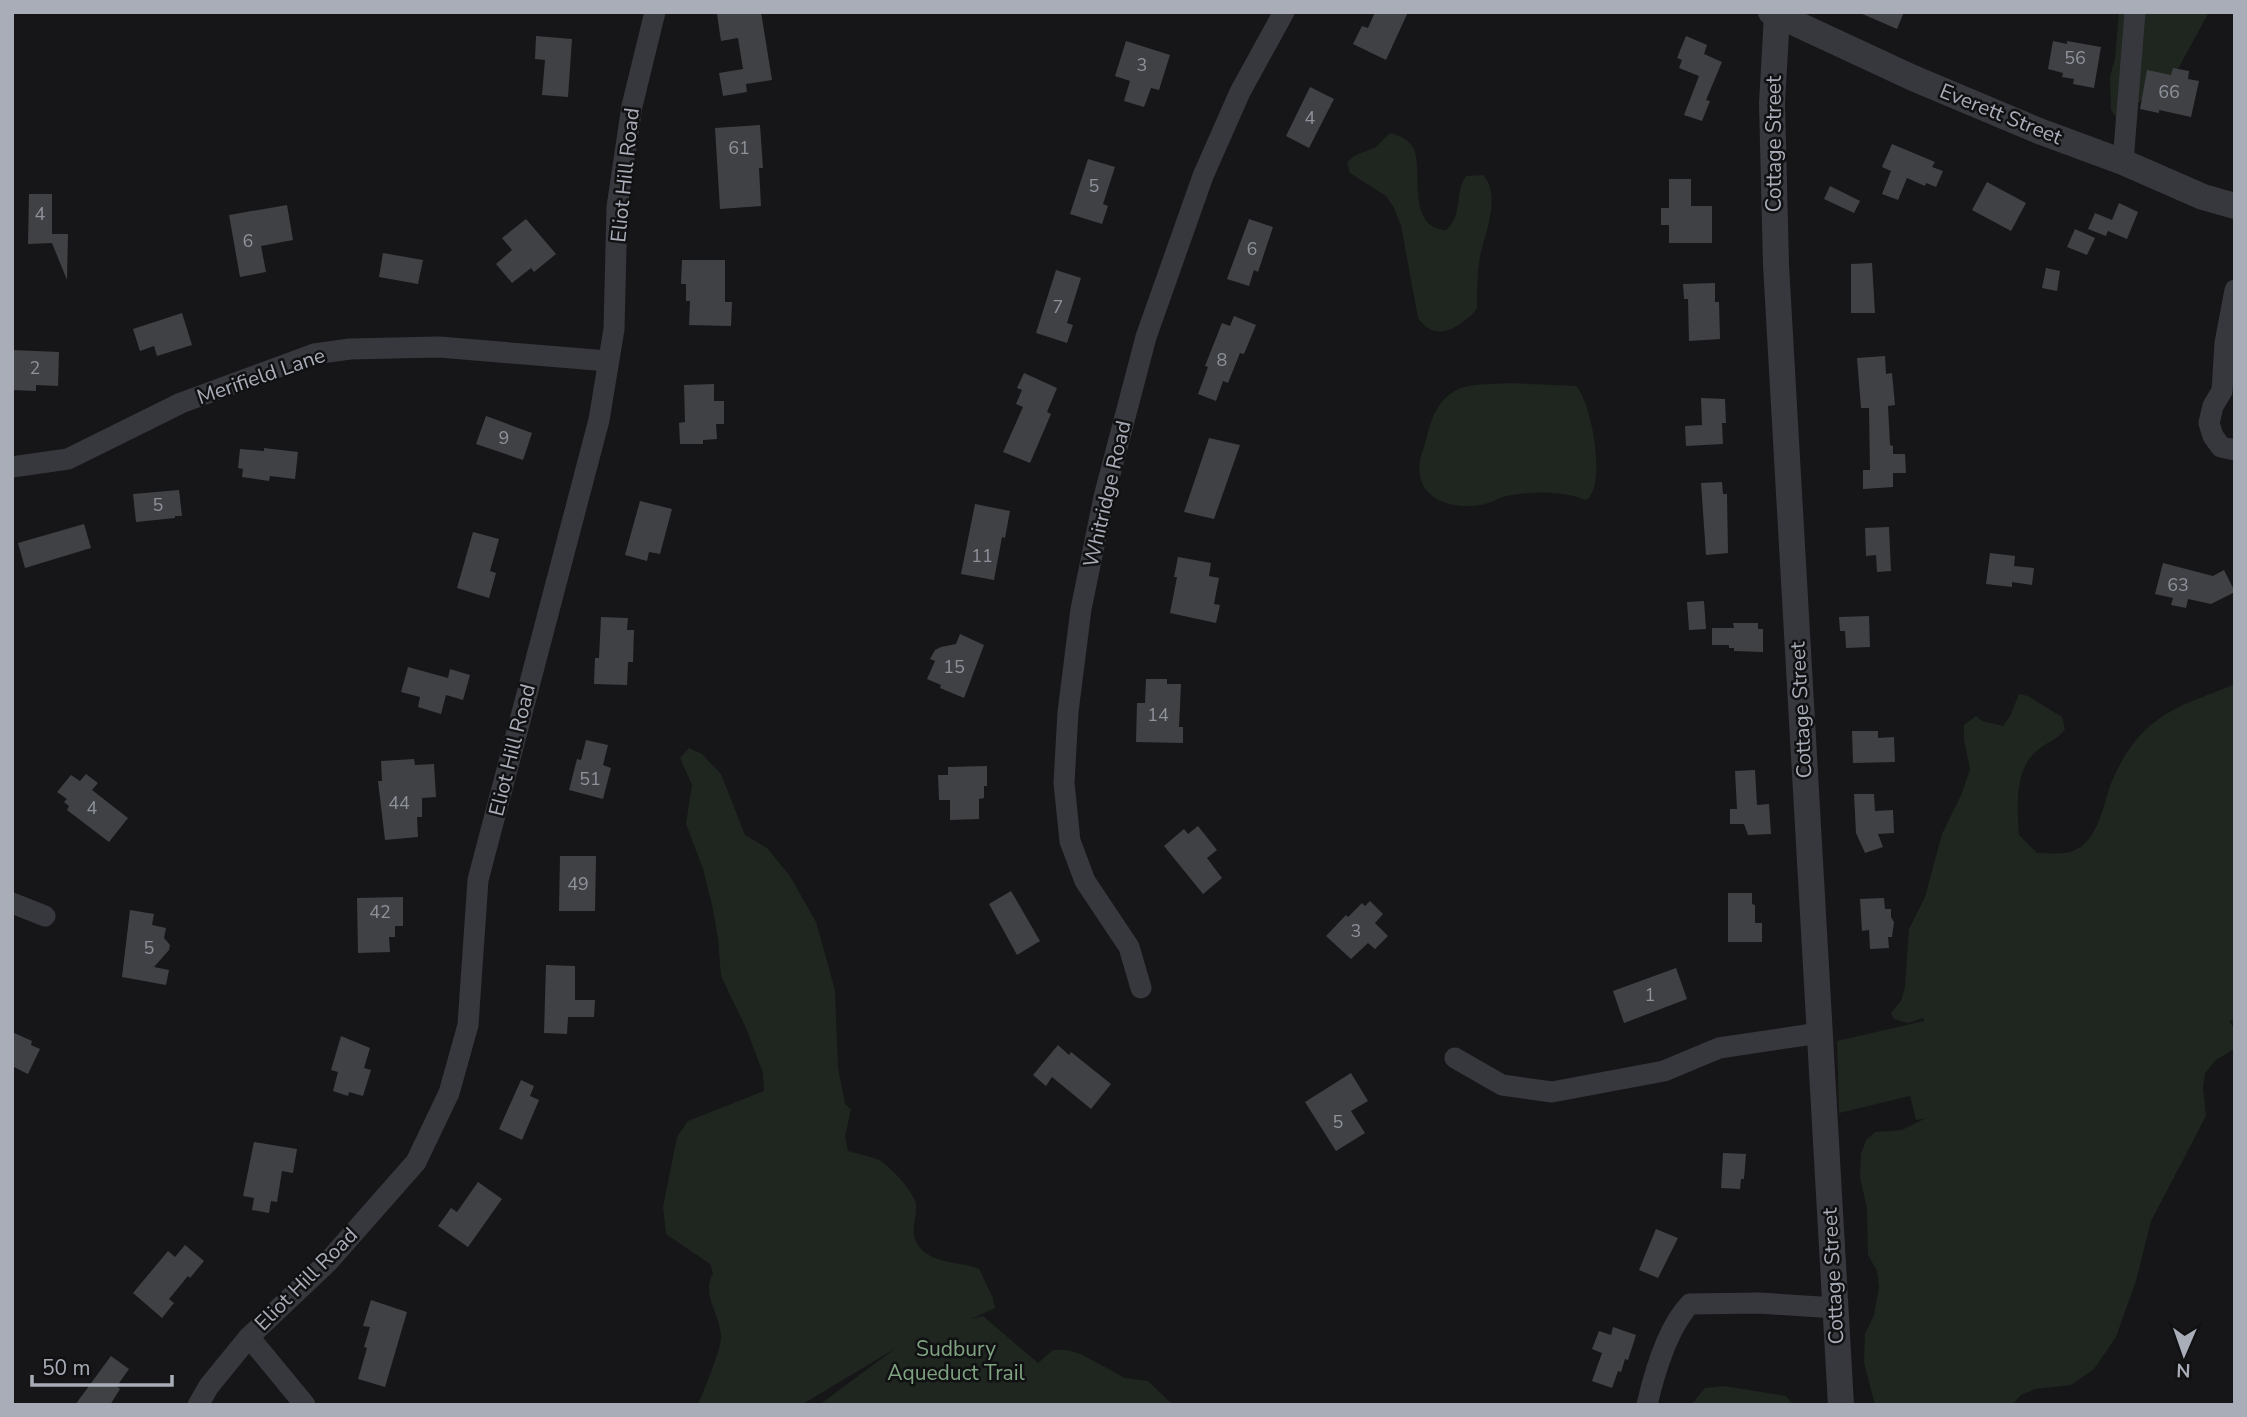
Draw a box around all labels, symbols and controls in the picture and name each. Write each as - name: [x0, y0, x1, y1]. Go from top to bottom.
- house number: 56: [2064, 46, 2086, 70]
- house number: 3: [1137, 53, 1147, 77]
- street label: Cottage Street: [1760, 75, 1788, 212]
- street label: Everett Street: [1936, 77, 2067, 151]
- house number: 66: [2158, 80, 2180, 104]
- street label: Eliot Hill Road: [604, 106, 646, 244]
- house number: 4: [1305, 106, 1316, 130]
- house number: 61: [728, 136, 750, 160]
- house number: 5: [1089, 174, 1099, 198]
- house number: 4: [35, 202, 46, 226]
- house number: 6: [243, 229, 253, 253]
- house number: 6: [1247, 237, 1257, 261]
- house number: 7: [1053, 295, 1063, 319]
- street label: Merifield Lane: [193, 341, 329, 411]
- house number: 8: [1217, 348, 1227, 372]
- house number: 2: [30, 356, 40, 380]
- street label: Whitridge Road: [1077, 418, 1137, 570]
- house number: 9: [499, 426, 509, 450]
- house number: 5: [153, 493, 163, 517]
- house number: 11: [971, 544, 993, 568]
- house number: 63: [2167, 573, 2189, 597]
- street label: Cottage Street: [1783, 640, 1819, 779]
- house number: 15: [943, 655, 965, 679]
- street label: Eliot Hill Road: [482, 681, 542, 819]
- house number: 14: [1147, 703, 1169, 727]
- house number: 51: [579, 767, 601, 791]
- house number: 44: [388, 791, 410, 815]
- house number: 4: [87, 796, 98, 820]
- house number: 49: [567, 872, 589, 896]
- house number: 42: [369, 900, 391, 924]
- house number: 3: [1351, 919, 1361, 943]
- house number: 5: [144, 936, 154, 960]
- house number: 1: [1645, 983, 1655, 1007]
- house number: 5: [1333, 1110, 1343, 1134]
- street label: Cottage Street: [1815, 1206, 1851, 1345]
- street label: Eliot Hill Road: [248, 1221, 364, 1337]
- north arrow: [2149, 1319, 2219, 1389]
- park label: Sudbury Aqueduct Trail: [887, 1335, 1026, 1387]
- scale bar: [32, 1344, 172, 1388]
- text: 50 m: [42, 1354, 91, 1382]
- text: N: [2176, 1357, 2191, 1383]

